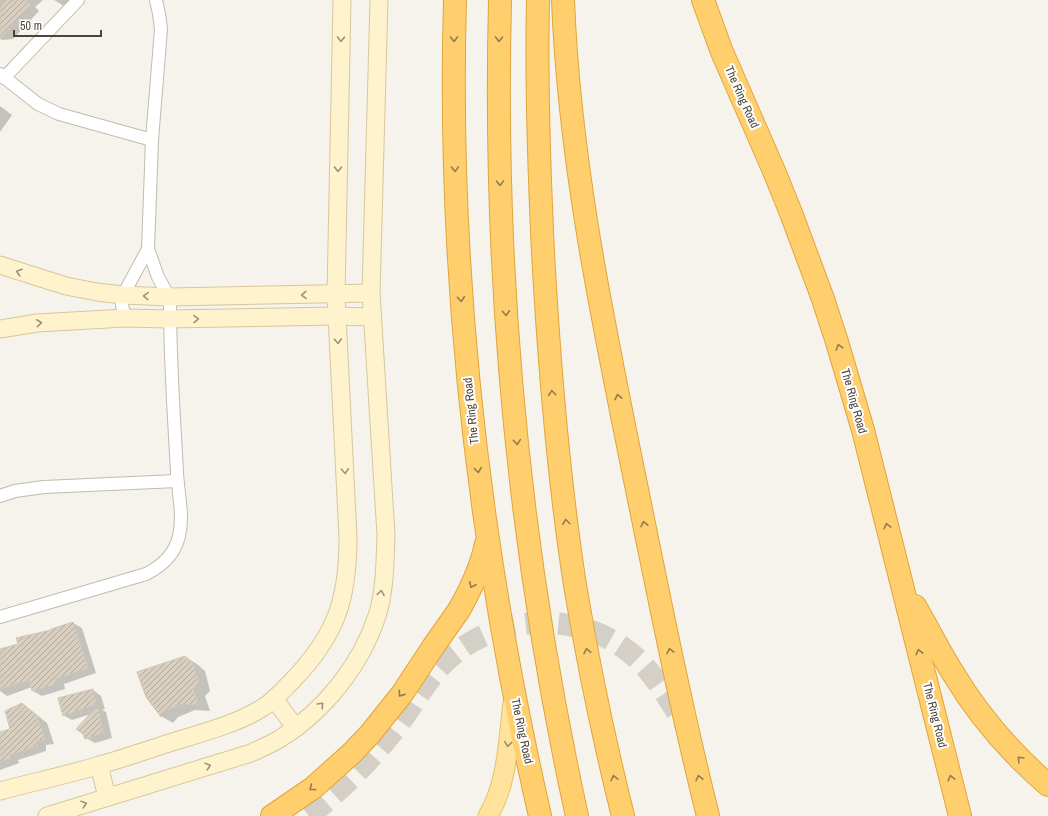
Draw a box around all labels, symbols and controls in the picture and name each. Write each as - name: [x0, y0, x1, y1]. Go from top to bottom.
- scale bar: [14, 12, 101, 38]
- text: 50 m: [20, 18, 42, 34]
- one-way arrow: [337, 36, 345, 42]
- one-way arrow: [450, 36, 458, 42]
- one-way arrow: [495, 36, 503, 42]
- street label: The Ring Road: [721, 63, 763, 131]
- one-way arrow: [334, 166, 342, 172]
- one-way arrow: [450, 166, 459, 172]
- one-way arrow: [496, 180, 504, 186]
- one-way arrow: [15, 268, 22, 277]
- one-way arrow: [301, 291, 307, 299]
- one-way arrow: [143, 292, 149, 300]
- one-way arrow: [457, 296, 466, 302]
- one-way arrow: [501, 310, 510, 316]
- one-way arrow: [193, 315, 199, 323]
- one-way arrow: [36, 318, 42, 327]
- one-way arrow: [334, 338, 342, 344]
- one-way arrow: [835, 343, 844, 350]
- street label: The Ring Road: [837, 367, 871, 435]
- street label: The Ring Road: [460, 377, 482, 445]
- one-way arrow: [548, 390, 557, 396]
- one-way arrow: [614, 393, 623, 400]
- one-way arrow: [512, 439, 521, 445]
- one-way arrow: [473, 467, 482, 473]
- one-way arrow: [340, 468, 349, 474]
- one-way arrow: [562, 519, 571, 526]
- one-way arrow: [641, 521, 649, 527]
- one-way arrow: [883, 523, 892, 530]
- one-way arrow: [469, 582, 477, 589]
- one-way arrow: [376, 590, 385, 596]
- one-way arrow: [583, 648, 591, 654]
- one-way arrow: [667, 648, 675, 654]
- one-way arrow: [915, 649, 924, 656]
- street label: The Ring Road: [919, 681, 951, 749]
- one-way arrow: [398, 690, 406, 697]
- street label: The Ring Road: [507, 697, 537, 765]
- one-way arrow: [316, 702, 323, 710]
- one-way arrow: [504, 741, 513, 747]
- one-way arrow: [1017, 756, 1025, 764]
- one-way arrow: [205, 762, 212, 771]
- one-way arrow: [610, 775, 618, 781]
- one-way arrow: [695, 775, 703, 781]
- one-way arrow: [947, 775, 955, 781]
- one-way arrow: [310, 783, 317, 790]
- one-way arrow: [80, 800, 87, 809]

